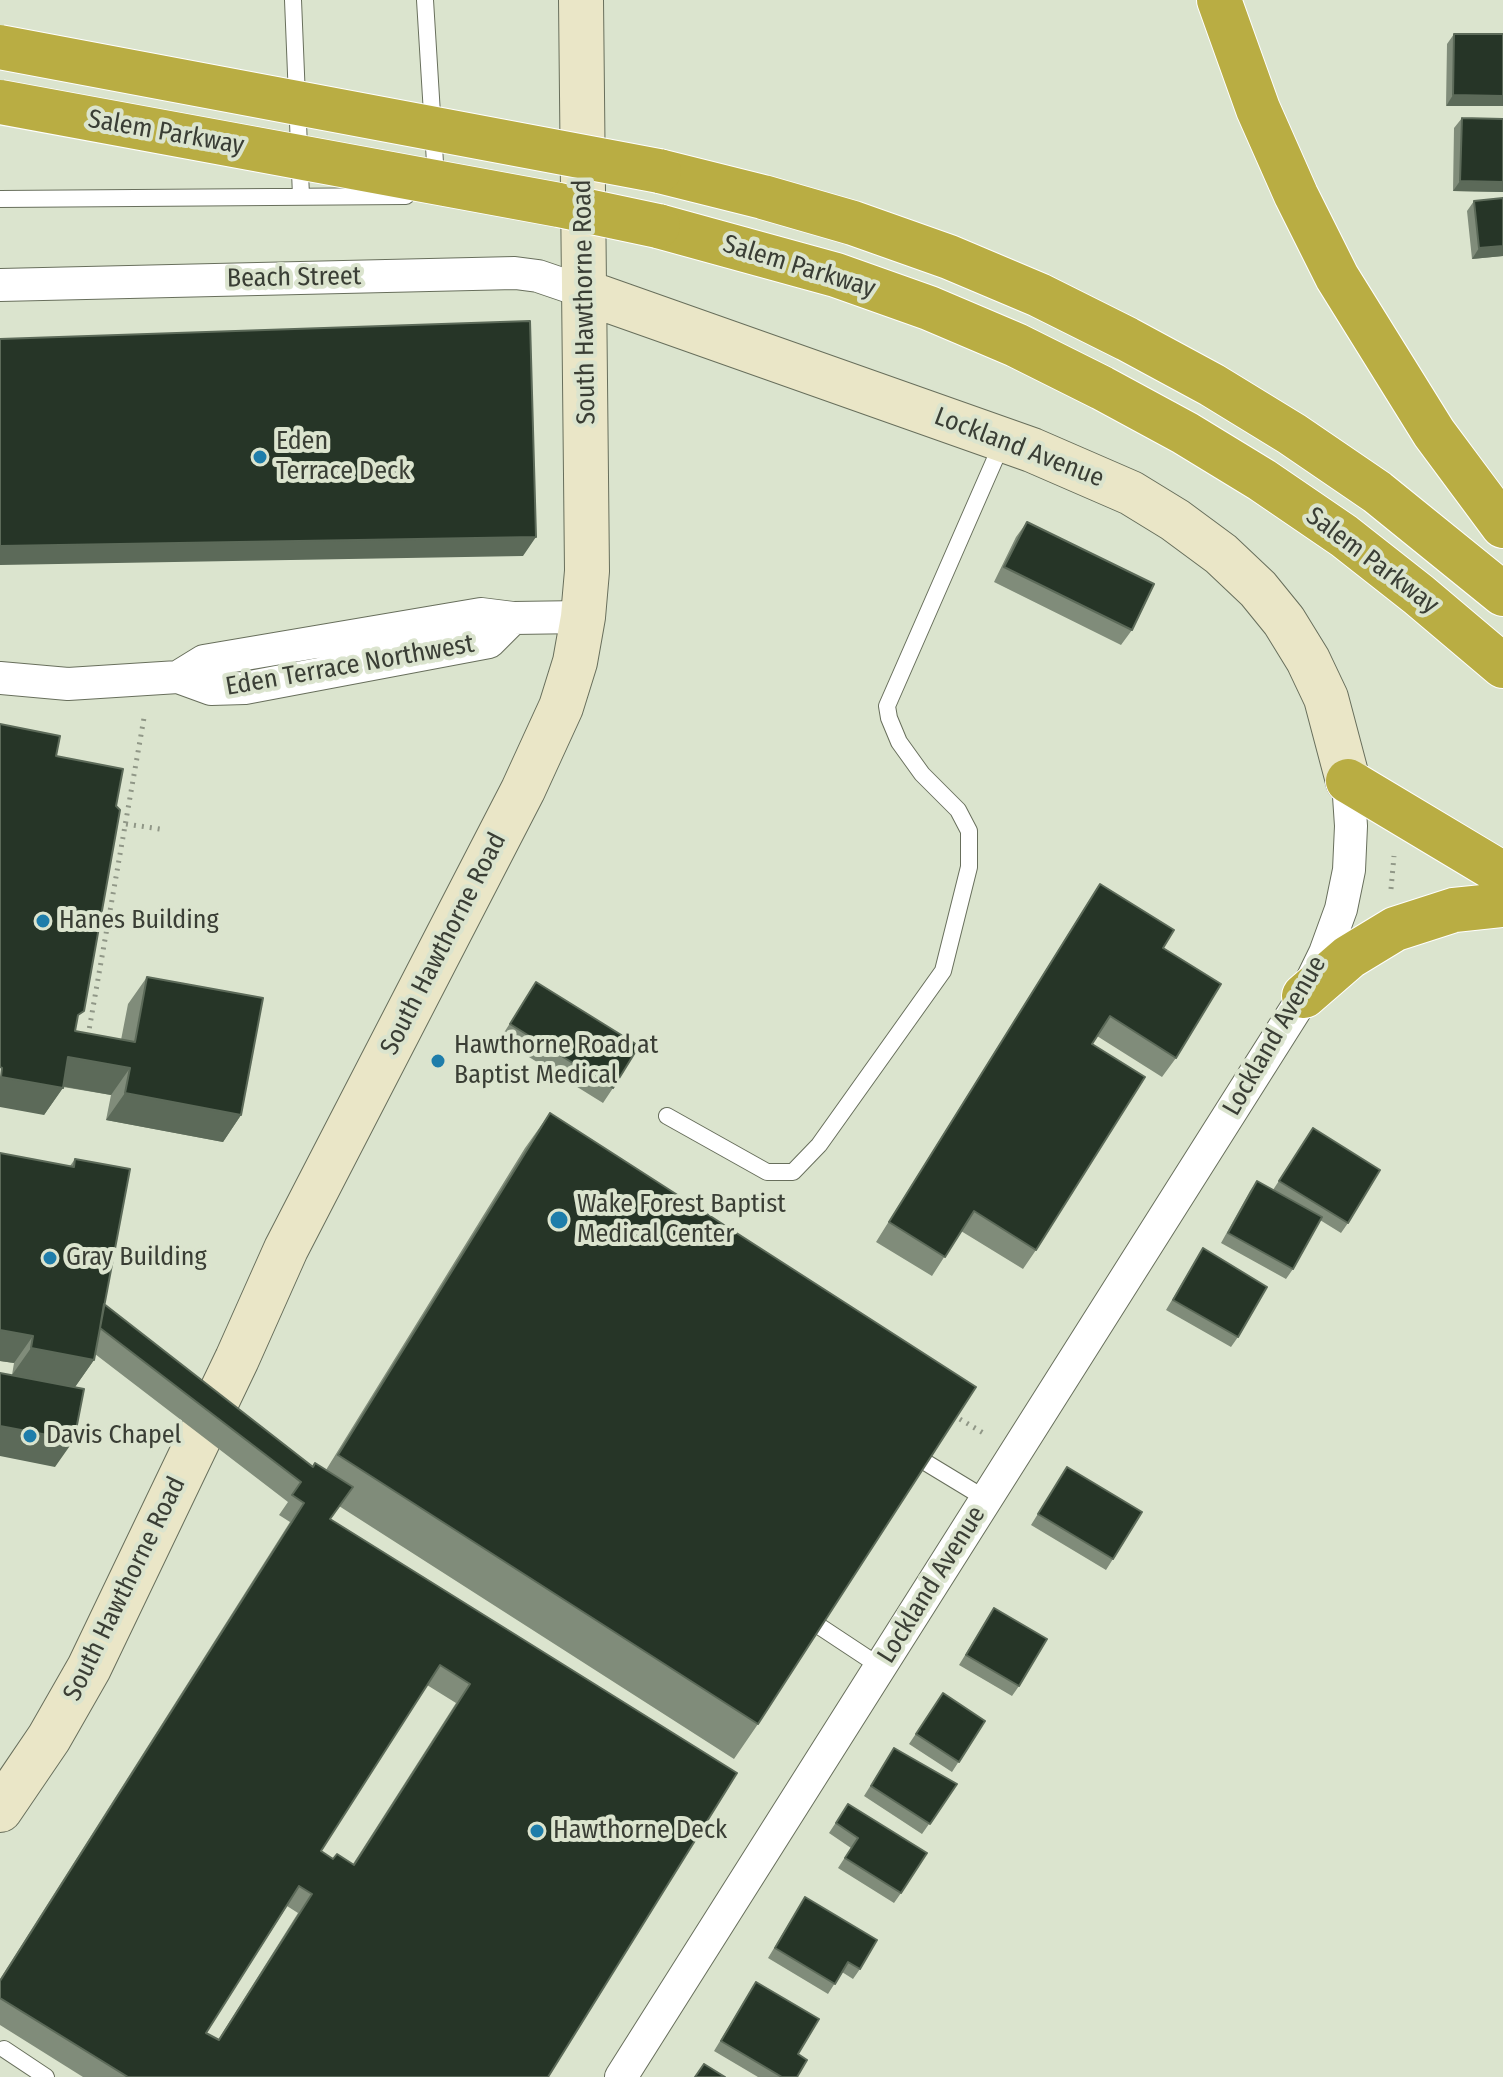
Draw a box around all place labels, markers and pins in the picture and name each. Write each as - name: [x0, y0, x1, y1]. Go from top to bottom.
- place label: Eden Terrace Deck: [276, 426, 410, 488]
- marker: Eden Terrace Deck: [251, 448, 269, 466]
- place label: Hanes Building: [59, 905, 219, 937]
- marker: Hanes Building: [34, 912, 52, 930]
- place label: Hawthorne Road at Baptist Medical: [454, 1030, 658, 1092]
- marker: Hawthorne Road at Baptist Medical: [429, 1052, 447, 1070]
- place label: Wake Forest Baptist Medical Center: [577, 1189, 786, 1250]
- marker: Wake Forest Baptist Medical Center: [548, 1209, 570, 1231]
- place label: Gray Building: [66, 1242, 207, 1274]
- marker: Gray Building: [41, 1249, 59, 1267]
- place label: Davis Chapel: [46, 1420, 181, 1452]
- marker: Davis Chapel: [21, 1427, 39, 1445]
- place label: Hawthorne Deck: [553, 1815, 727, 1847]
- marker: Hawthorne Deck: [528, 1822, 546, 1840]

